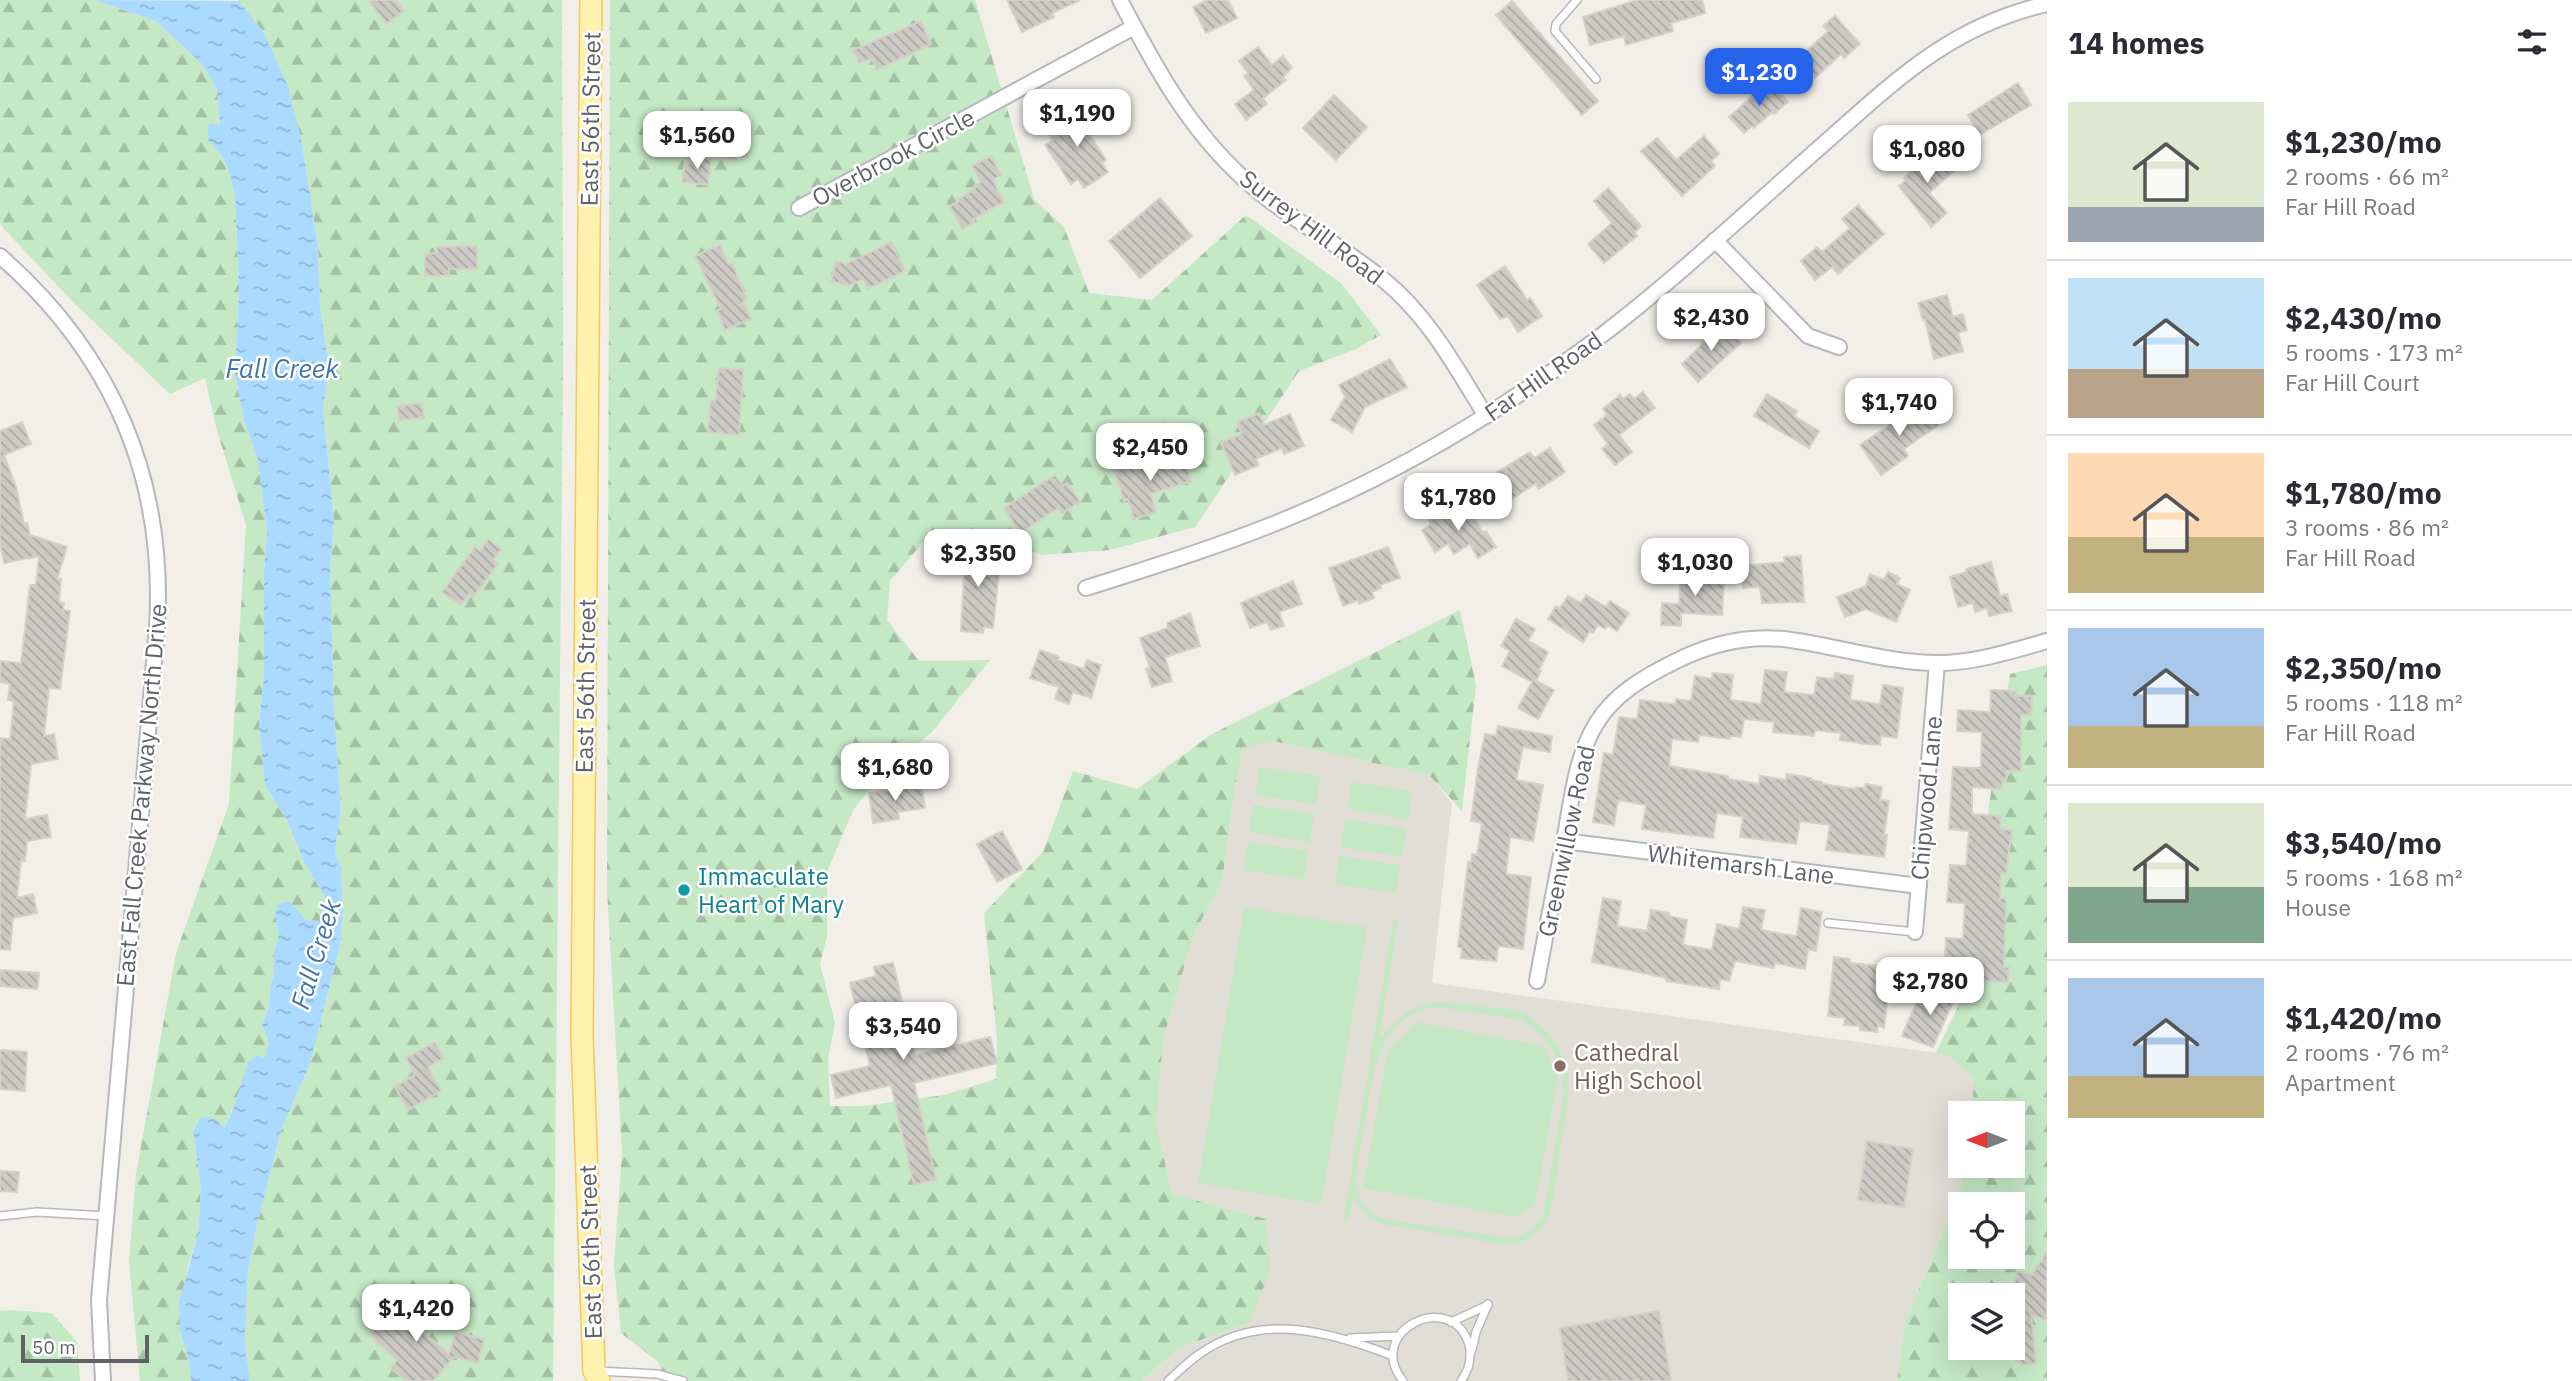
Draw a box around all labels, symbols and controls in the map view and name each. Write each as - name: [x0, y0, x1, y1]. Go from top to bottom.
- text: 14 homes: [2068, 23, 2205, 62]
- icon: filters: [2513, 23, 2551, 61]
- street label: East 56th Street: [572, 31, 608, 207]
- pin: $1,230: [1702, 48, 1816, 108]
- text: $1,230: [1721, 56, 1797, 86]
- pin: $1,190: [1020, 90, 1134, 149]
- text: $1,190: [1039, 97, 1115, 127]
- street label: Overbrook Circle: [806, 101, 980, 213]
- pin: $1,560: [640, 111, 754, 171]
- text: $1,560: [659, 119, 735, 149]
- text: $1,230/mo: [2285, 122, 2442, 161]
- pin: $1,080: [1870, 125, 1984, 185]
- icon: home: [2124, 130, 2208, 214]
- text: $1,080: [1889, 133, 1965, 163]
- text: 2 rooms · 66 m²: [2285, 161, 2449, 191]
- street label: Surrey Hill Road: [1233, 162, 1391, 292]
- text: Far Hill Road: [2285, 191, 2416, 221]
- pin: $2,430: [1654, 294, 1768, 353]
- text: $2,430/mo: [2285, 298, 2442, 337]
- text: $2,430: [1673, 301, 1749, 331]
- icon: home: [2124, 306, 2208, 390]
- street label: Far Hill Road: [1478, 324, 1608, 428]
- text: 5 rooms · 173 m²: [2285, 337, 2463, 367]
- water label: Fall Creek: [225, 351, 339, 385]
- text: Far Hill Court: [2285, 367, 2420, 397]
- pin: $1,740: [1842, 378, 1956, 438]
- text: $1,740: [1861, 386, 1937, 416]
- pin: $2,450: [1093, 424, 1207, 483]
- text: $2,450: [1112, 431, 1188, 461]
- text: $1,780/mo: [2285, 473, 2442, 512]
- pin: $1,780: [1401, 474, 1515, 533]
- text: $1,780: [1420, 481, 1496, 511]
- icon: home: [2124, 481, 2208, 565]
- text: 3 rooms · 86 m²: [2285, 512, 2449, 542]
- pin: $2,350: [921, 530, 1035, 589]
- text: $2,350: [940, 537, 1016, 567]
- pin: $1,030: [1638, 538, 1752, 598]
- text: Far Hill Road: [2285, 542, 2416, 572]
- text: $1,030: [1657, 546, 1733, 576]
- street label: East 56th Street: [567, 598, 603, 774]
- street label: East Fall Creek Parkway North Drive: [108, 602, 174, 988]
- text: $2,350/mo: [2285, 648, 2442, 687]
- icon: home: [2124, 656, 2208, 740]
- text: 5 rooms · 118 m²: [2285, 687, 2463, 717]
- street label: Chipwood Lane: [1903, 715, 1949, 881]
- text: Far Hill Road: [2285, 717, 2416, 747]
- street label: Greenwillow Road: [1530, 742, 1602, 940]
- pin: $1,680: [838, 744, 952, 803]
- text: $1,680: [857, 751, 933, 781]
- text: $3,540/mo: [2285, 823, 2442, 862]
- icon: home: [2124, 831, 2208, 915]
- street label: Whitemarsh Lane: [1646, 837, 1836, 891]
- place label: Immaculate Heart of Mary: [698, 860, 844, 920]
- text: 5 rooms · 168 m²: [2285, 862, 2463, 892]
- marker: Immaculate Heart of Mary: [676, 882, 692, 898]
- text: House: [2285, 892, 2351, 922]
- water label: Fall Creek: [282, 894, 348, 1013]
- pin: $2,780: [1873, 958, 1987, 1017]
- text: $2,780: [1892, 965, 1968, 995]
- text: $1,420/mo: [2285, 998, 2442, 1037]
- pin: $3,540: [846, 1002, 960, 1062]
- icon: home: [2124, 1006, 2208, 1090]
- text: $3,540: [865, 1010, 941, 1040]
- place label: Cathedral High School: [1574, 1036, 1702, 1096]
- text: 2 rooms · 76 m²: [2285, 1037, 2449, 1067]
- marker: Cathedral High School: [1552, 1058, 1568, 1074]
- text: Apartment: [2285, 1067, 2396, 1097]
- north arrow: [1948, 1101, 2025, 1178]
- map controls: [1948, 1101, 2025, 1360]
- street label: East 56th Street: [571, 1164, 609, 1340]
- button: locate: [1948, 1192, 2025, 1269]
- button: layers: [1948, 1283, 2025, 1360]
- pin: $1,420: [359, 1284, 473, 1344]
- text: $1,420: [378, 1292, 454, 1322]
- scale bar: [21, 1332, 149, 1364]
- text: 50 m: [32, 1335, 76, 1359]

